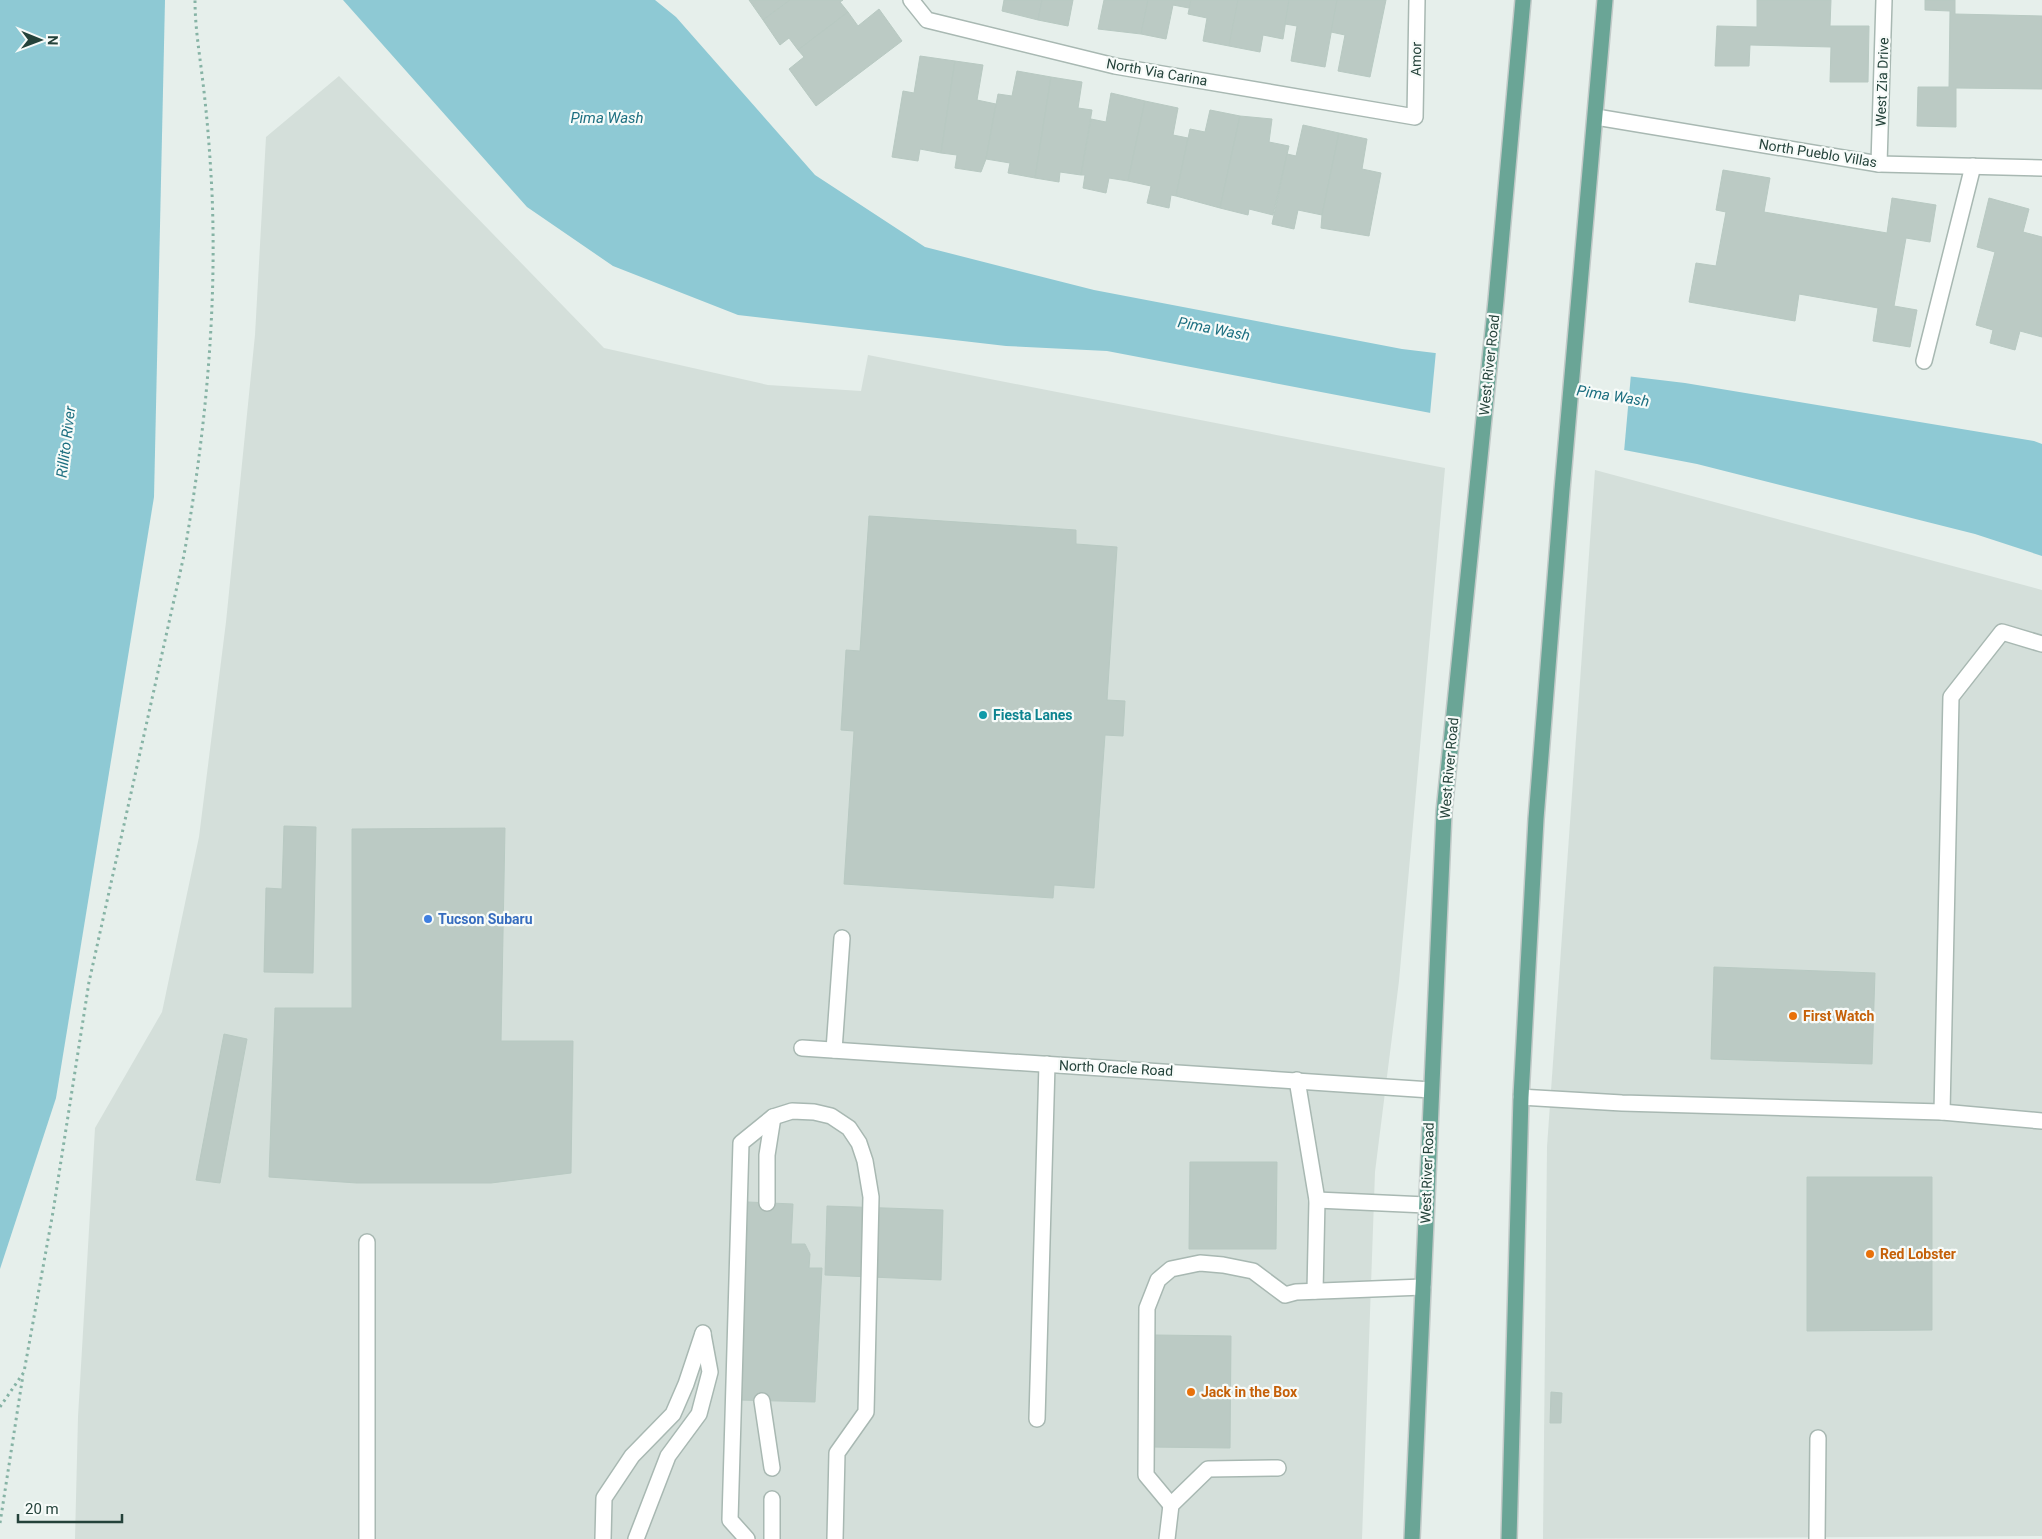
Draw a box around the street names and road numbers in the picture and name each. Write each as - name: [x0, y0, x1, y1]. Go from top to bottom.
- street label: West Zia Drive: [1872, 37, 1892, 127]
- street label: Amor: [1408, 42, 1424, 76]
- street label: North Via Carina: [1105, 55, 1209, 89]
- street label: North Pueblo Villas: [1758, 136, 1878, 170]
- street label: West River Road: [1476, 314, 1502, 416]
- street label: West River Road: [1437, 717, 1461, 819]
- street label: North Oracle Road: [1059, 1057, 1173, 1079]
- street label: West River Road: [1417, 1122, 1437, 1224]

